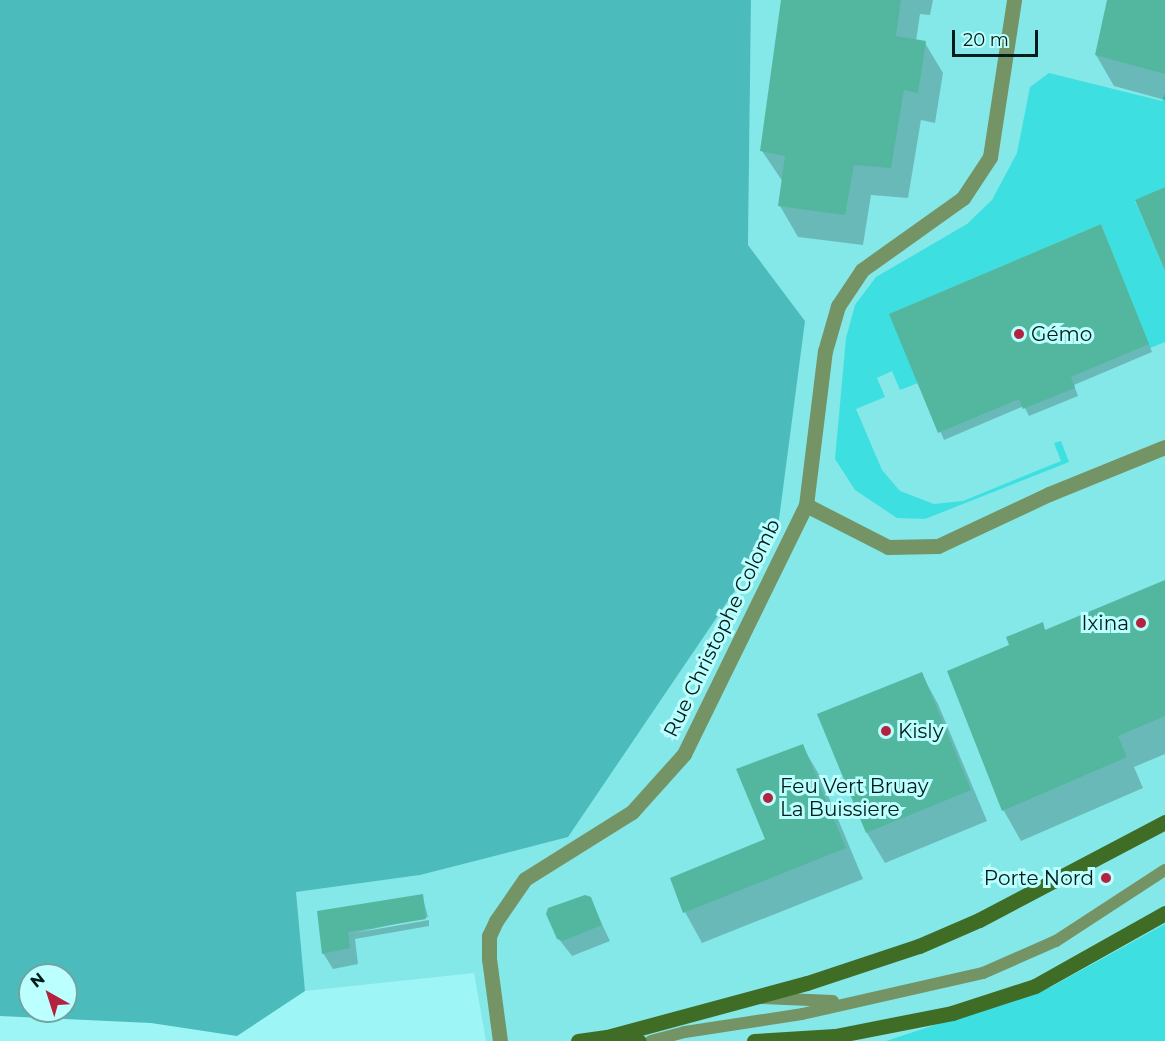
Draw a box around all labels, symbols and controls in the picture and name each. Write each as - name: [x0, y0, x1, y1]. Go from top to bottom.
- scale bar: [955, 18, 1040, 56]
- text: 20 m: [963, 29, 1009, 51]
- place label: Gémo: [1031, 322, 1092, 346]
- marker: Gémo: [1012, 327, 1026, 341]
- street label: Rue Christophe Colomb: [659, 515, 785, 741]
- place label: Ixina: [1082, 611, 1129, 635]
- marker: Ixina: [1134, 616, 1148, 630]
- place label: Kisly: [898, 719, 943, 743]
- marker: Kisly: [879, 724, 893, 738]
- place label: Feu Vert Bruay La Buissiere: [780, 774, 928, 821]
- marker: Feu Vert Bruay La Buissiere: [761, 791, 775, 805]
- place label: Porte Nord: [984, 866, 1094, 890]
- marker: Porte Nord: [1099, 871, 1113, 885]
- north arrow: [18, 963, 78, 1023]
- text: N: [27, 969, 49, 992]

